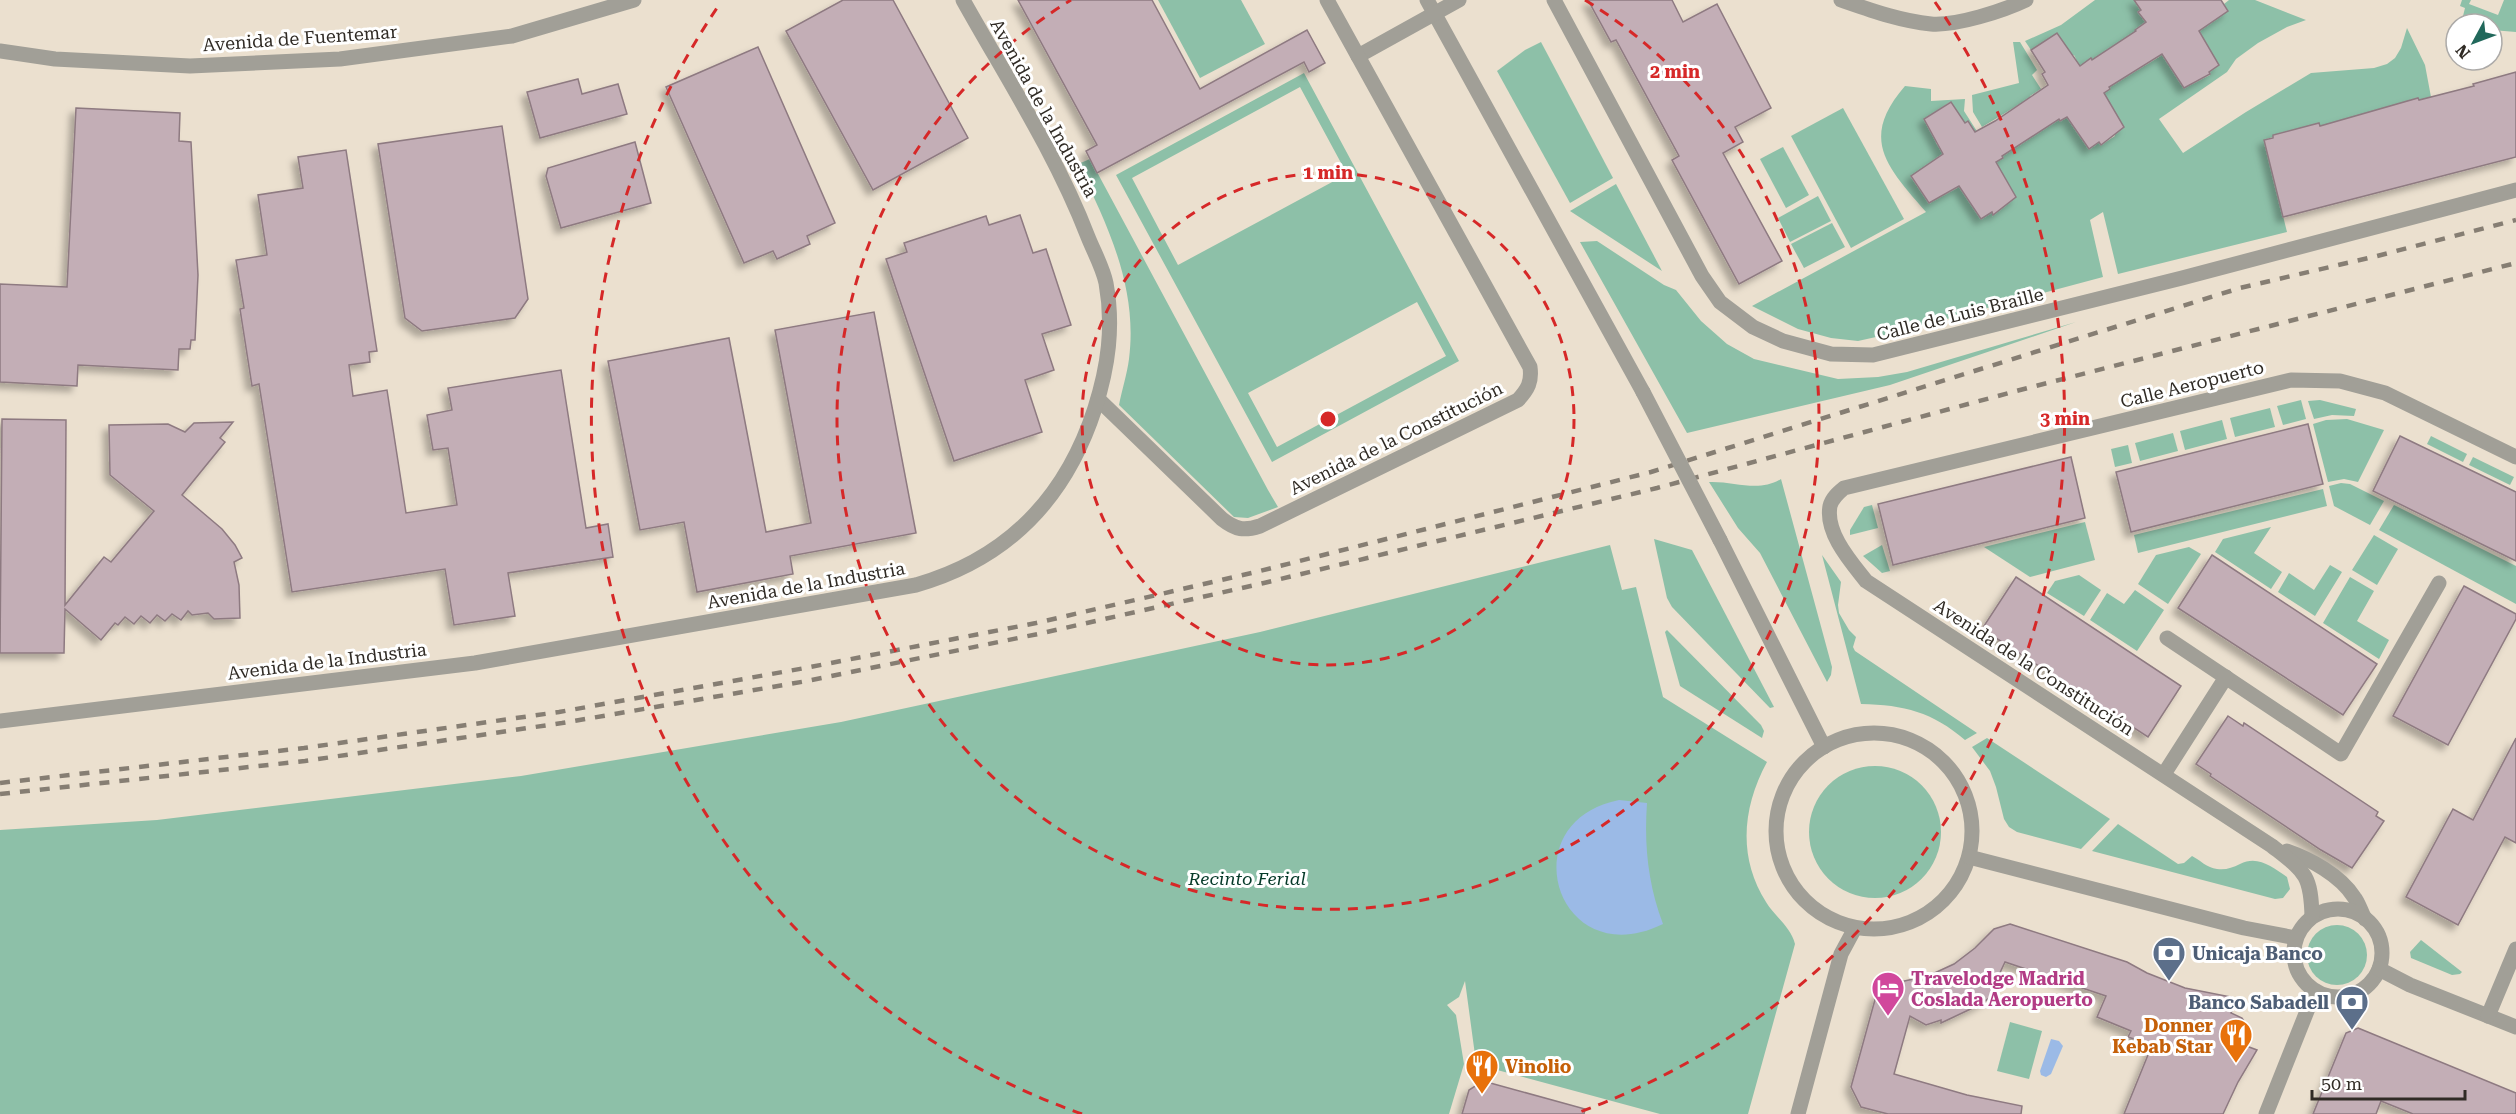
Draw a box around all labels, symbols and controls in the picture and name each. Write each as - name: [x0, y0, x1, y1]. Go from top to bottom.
- north arrow: [2444, 12, 2504, 72]
- street label: Avenida de la Industria: [986, 15, 1102, 201]
- street label: Avenida de Fuentemar: [202, 21, 398, 55]
- text: N: [2452, 41, 2474, 62]
- text: 2 min: [1650, 61, 1700, 82]
- text: 1 min: [1303, 162, 1353, 183]
- street label: Calle de Luis Braille: [1874, 283, 2046, 345]
- street label: Calle Aeropuerto: [2118, 356, 2266, 412]
- street label: Avenida de la Constitución: [1286, 377, 1506, 499]
- text: 3 min: [2040, 408, 2090, 429]
- centre of rings: [1318, 409, 1338, 429]
- street label: Avenida de la Industria: [706, 557, 907, 613]
- street label: Avenida de la Constitución: [1930, 594, 2138, 740]
- street label: Avenida de la Industria: [226, 638, 428, 684]
- park label: Recinto Ferial: [1187, 868, 1306, 889]
- bank icon: Unicaja Banco: [2151, 935, 2187, 982]
- place label: Unicaja Banco: [2192, 943, 2323, 964]
- place label: Travelodge Madrid Coslada Aeropuerto: [1911, 968, 2093, 1010]
- hotel icon: Travelodge Madrid Coslada Aeropuerto: [1870, 970, 1906, 1017]
- bank icon: Banco Sabadell: [2334, 984, 2370, 1031]
- place label: Banco Sabadell: [2188, 992, 2329, 1013]
- place label: Donner Kebab Star: [2112, 1015, 2213, 1057]
- restaurant icon: Donner Kebab Star: [2218, 1017, 2254, 1064]
- restaurant icon: Vinolio: [1464, 1048, 1500, 1095]
- place label: Vinolio: [1505, 1056, 1572, 1077]
- scale bar: [2312, 1063, 2465, 1101]
- text: 50 m: [2321, 1073, 2362, 1094]

